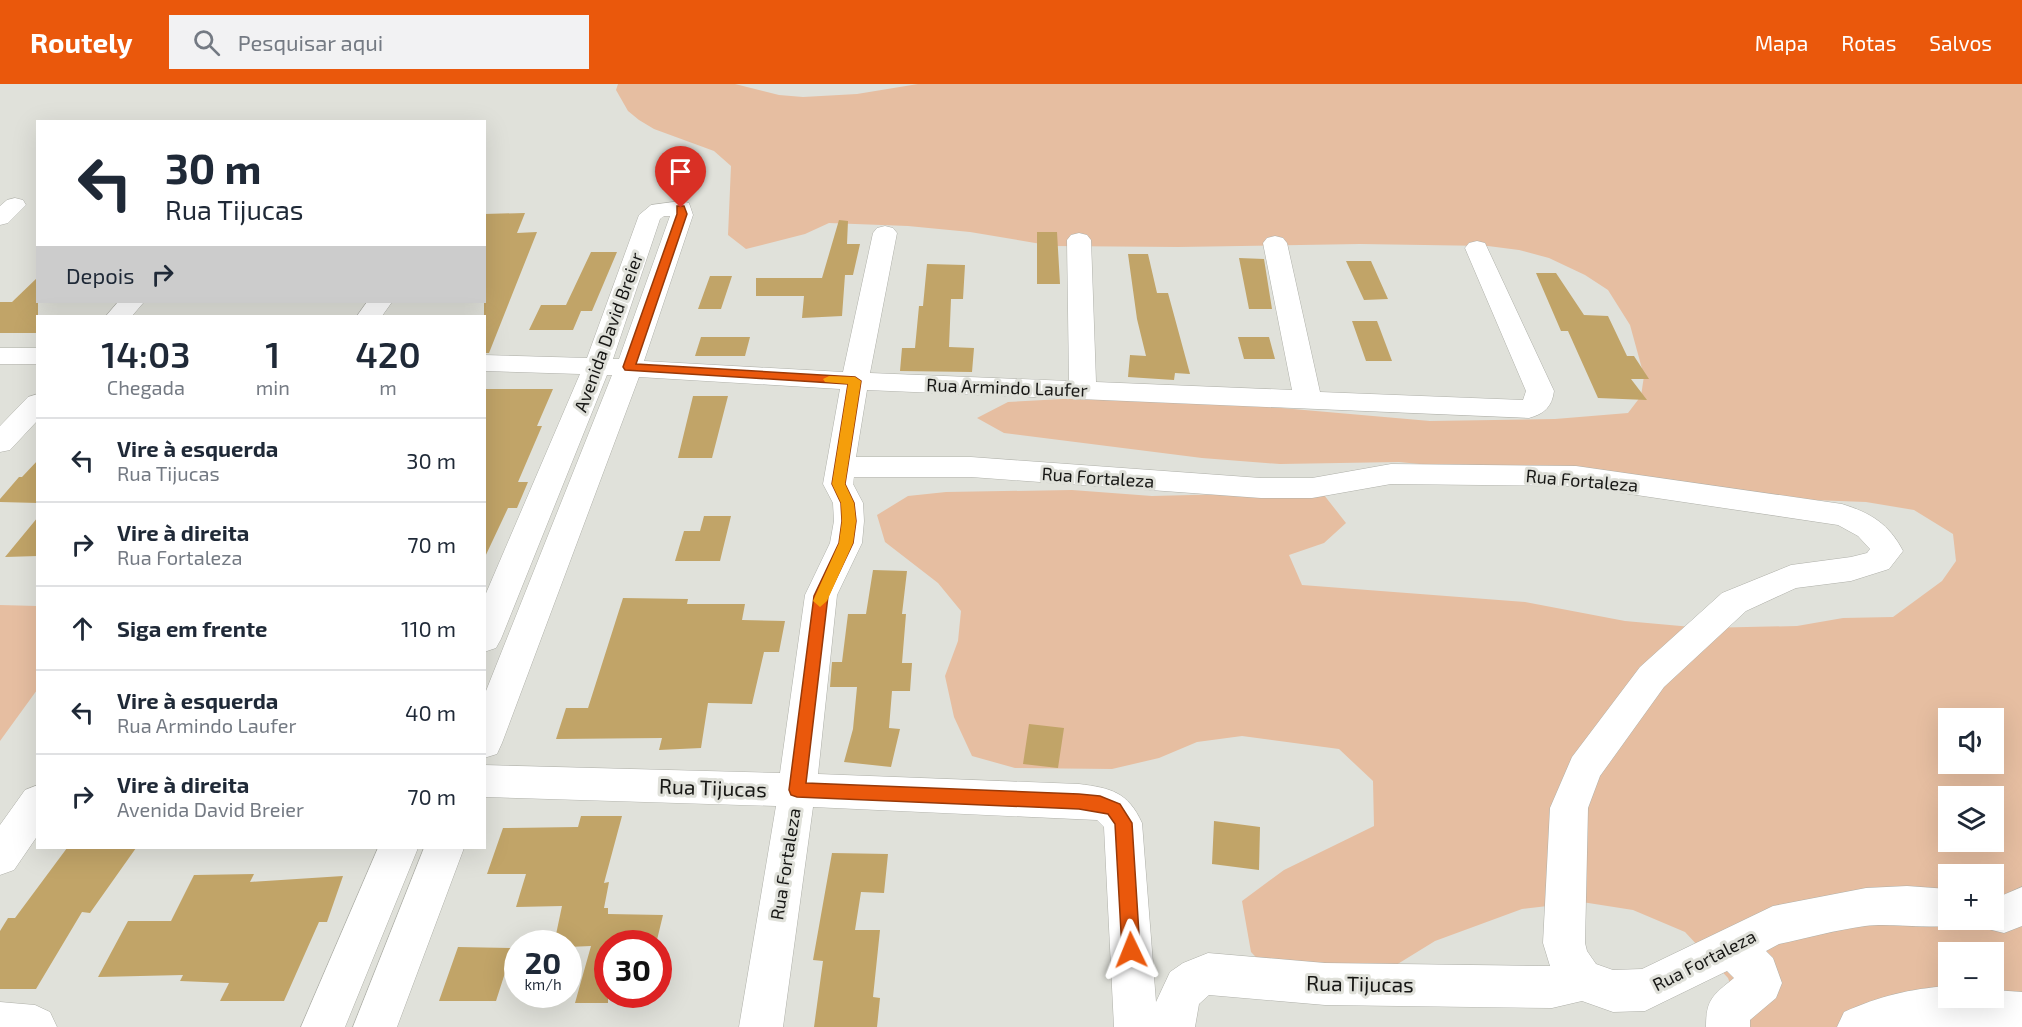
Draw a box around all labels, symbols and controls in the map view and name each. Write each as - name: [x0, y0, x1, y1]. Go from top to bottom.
- search box: [169, 15, 589, 69]
- text: Routely: [30, 25, 133, 59]
- icon: search: [190, 26, 223, 59]
- text: Pesquisar aqui: [238, 29, 383, 55]
- text: Mapa: [1755, 30, 1808, 55]
- text: Rotas: [1841, 30, 1896, 55]
- text: Salvos: [1929, 30, 1992, 55]
- text: 30 m: [165, 142, 261, 192]
- icon: left: [66, 144, 144, 222]
- pin: [655, 146, 706, 208]
- icon: arrive: [664, 155, 697, 188]
- text: Rua Tijucas: [165, 193, 304, 225]
- street label: Avenida David Breier: [569, 249, 647, 415]
- icon: right: [146, 258, 179, 291]
- text: Depois: [66, 262, 134, 288]
- text: 14:03: [101, 332, 190, 375]
- text: 1: [265, 332, 280, 375]
- text: 420: [355, 332, 421, 375]
- street label: Rua Armindo Laufer: [926, 373, 1088, 401]
- text: Chegada: [107, 375, 185, 399]
- text: min: [256, 375, 290, 399]
- text: m: [379, 375, 397, 399]
- text: Vire à esquerda: [117, 435, 278, 461]
- icon: left: [66, 444, 99, 477]
- text: 30 m: [406, 447, 456, 473]
- text: Rua Tijucas: [117, 461, 220, 485]
- street label: Rua Fortaleza: [1041, 462, 1155, 492]
- street label: Rua Fortaleza: [1525, 464, 1639, 496]
- text: Vire à direita: [117, 519, 249, 545]
- icon: right: [66, 528, 99, 561]
- text: 70 m: [407, 531, 456, 557]
- text: Rua Fortaleza: [117, 545, 243, 569]
- icon: ahead: [66, 612, 99, 645]
- text: Siga em frente: [117, 615, 267, 641]
- text: 110 m: [401, 615, 456, 641]
- text: Vire à esquerda: [117, 687, 278, 713]
- icon: left: [66, 696, 99, 729]
- text: 40 m: [405, 699, 456, 725]
- map controls: [1938, 708, 2004, 1008]
- button: sound: [1938, 708, 2004, 774]
- text: Rua Armindo Laufer: [117, 713, 296, 737]
- text: Vire à direita: [117, 771, 249, 797]
- street label: Rua Tijucas: [659, 773, 767, 802]
- icon: right: [66, 780, 99, 813]
- text: 70 m: [407, 783, 456, 809]
- button: layers: [1938, 786, 2004, 852]
- text: Avenida David Breier: [117, 797, 304, 821]
- street label: Rua Fortaleza: [765, 806, 805, 922]
- button: +: [1938, 864, 2004, 930]
- position arrow: [1099, 918, 1163, 982]
- street label: Rua Fortaleza: [1649, 925, 1759, 995]
- speed limit sign: 30: [594, 930, 672, 1008]
- button: −: [1938, 942, 2004, 1008]
- text: 20: [525, 944, 561, 980]
- street label: Rua Tijucas: [1306, 970, 1414, 997]
- text: km/h: [524, 975, 562, 993]

